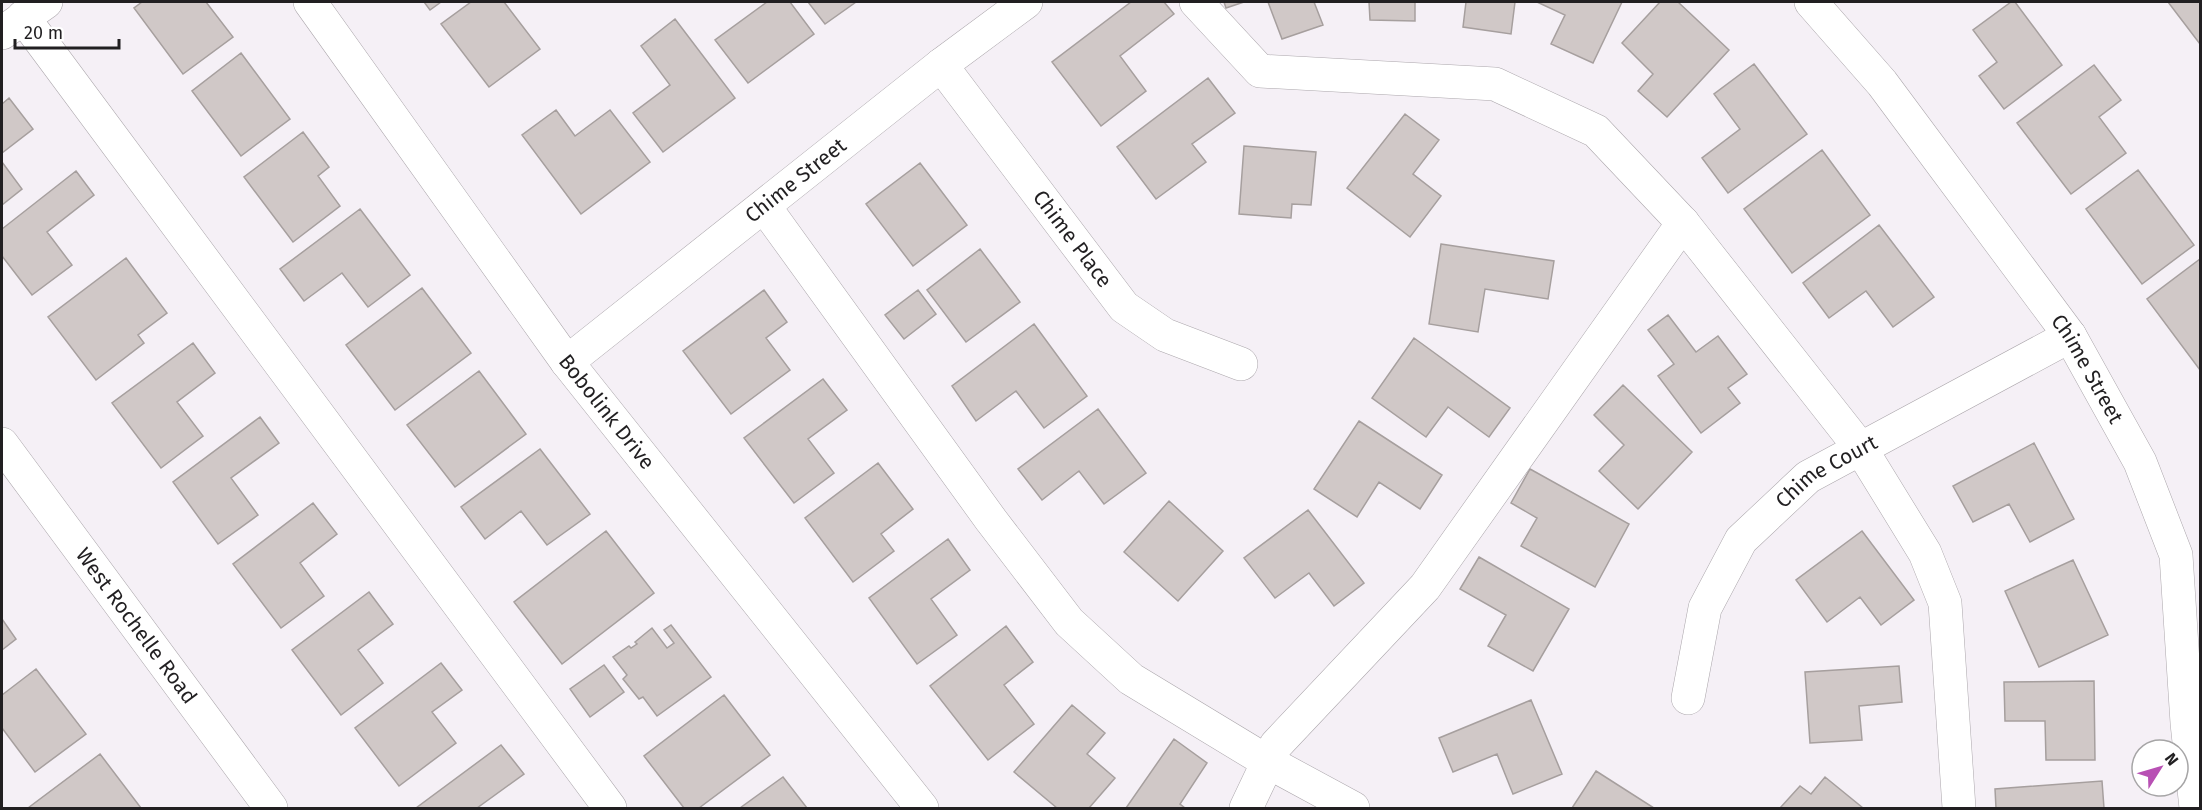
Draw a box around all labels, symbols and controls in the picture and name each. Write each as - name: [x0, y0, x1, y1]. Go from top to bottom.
- scale bar: [15, 12, 118, 50]
- text: 20 m: [24, 22, 63, 44]
- street label: Chime Street: [740, 132, 852, 228]
- street label: Chime Place: [1027, 185, 1118, 293]
- street label: Chime Street: [2045, 309, 2129, 428]
- street label: Bobolink Drive: [553, 349, 660, 475]
- street label: Chime Court: [1770, 429, 1882, 514]
- street label: West Rochelle Road: [70, 543, 203, 709]
- north arrow: [2130, 738, 2190, 798]
- text: N: [2161, 749, 2182, 769]

